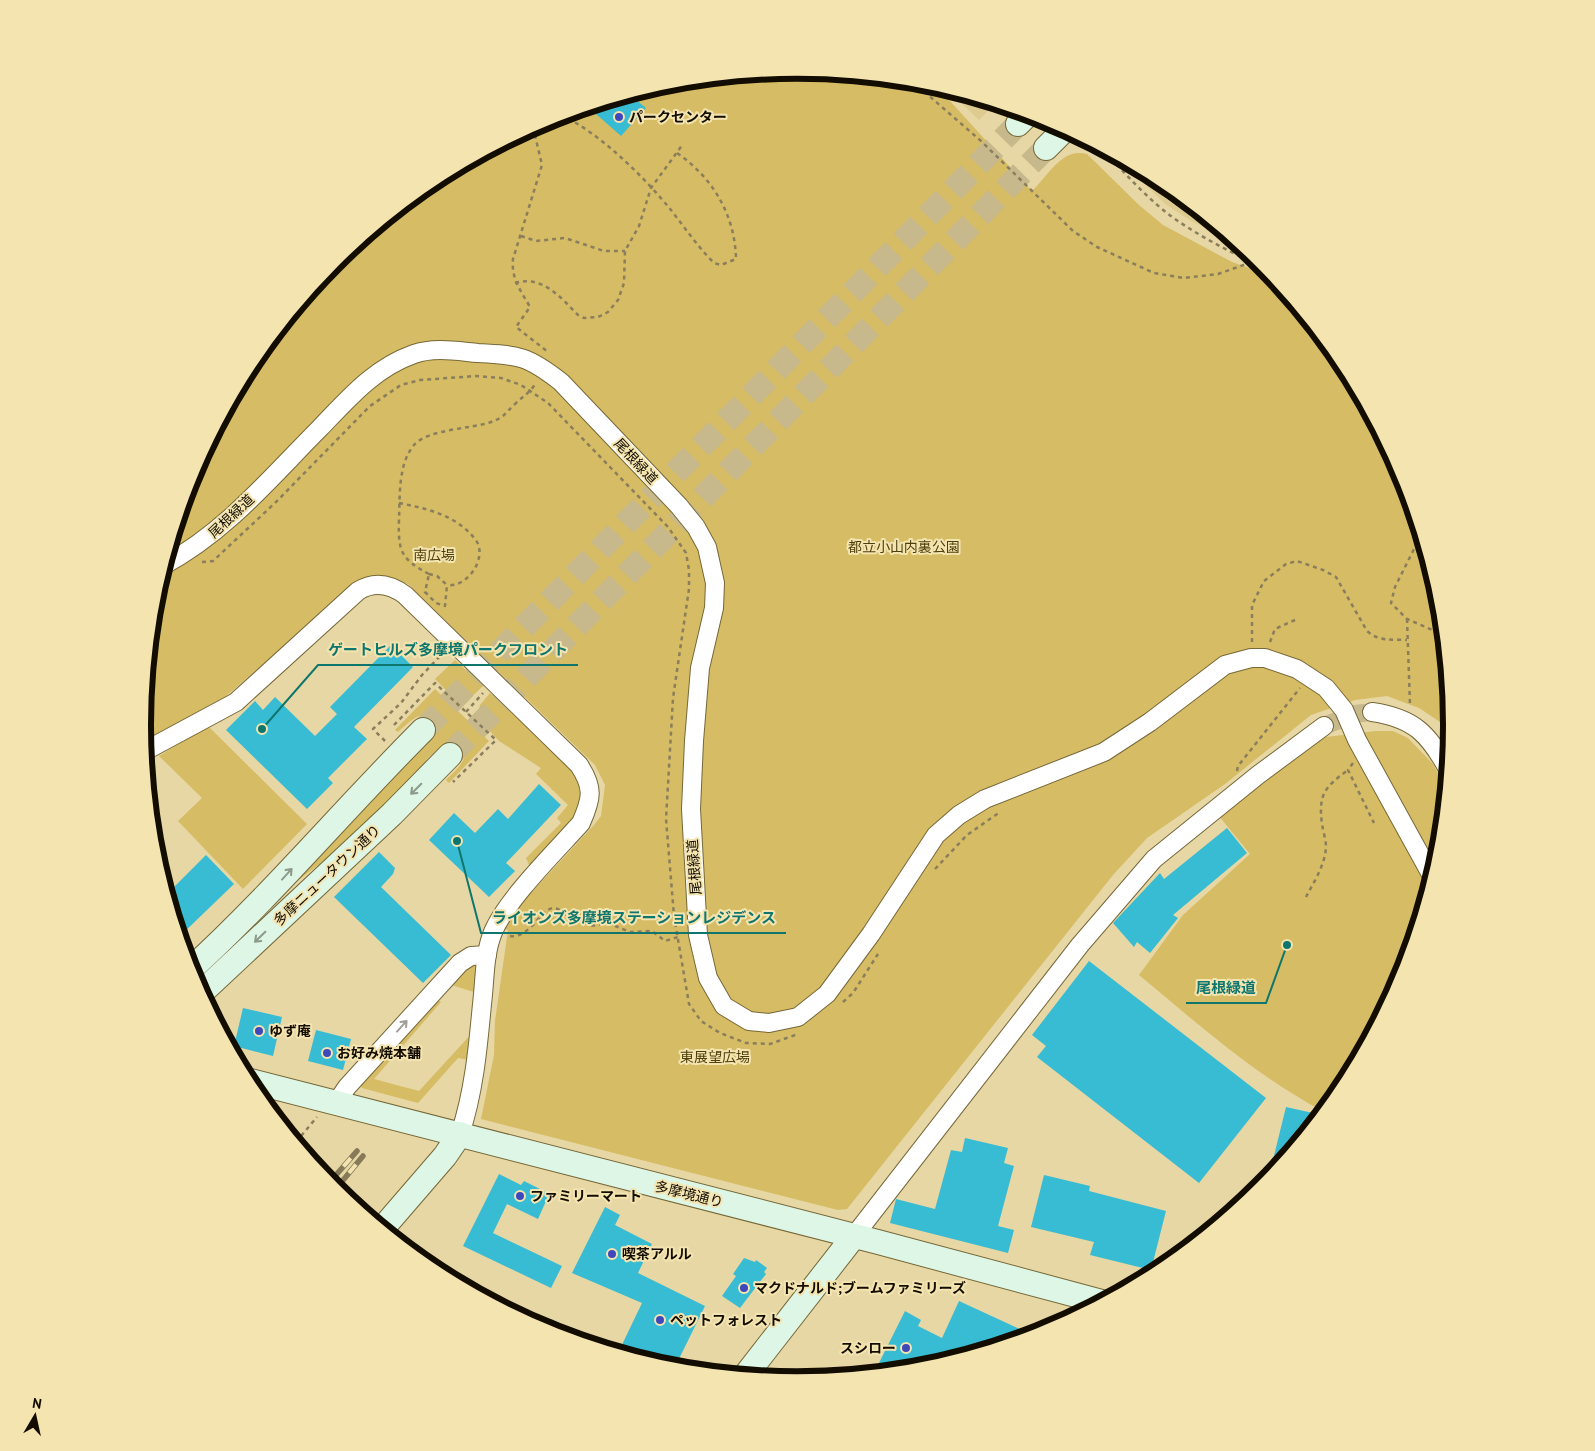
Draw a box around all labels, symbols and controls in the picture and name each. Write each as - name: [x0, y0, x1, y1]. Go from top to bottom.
- place label: パークセンター: [629, 108, 727, 126]
- marker: パークセンター: [613, 111, 625, 123]
- street label: 尾根緑道: [610, 434, 662, 488]
- street label: 尾根緑道: [204, 490, 258, 542]
- park label: 都立小山内裏公園: [848, 538, 960, 556]
- park label: 南広場: [413, 546, 455, 564]
- callout: ゲートヒルズ多摩境パークフロント: [318, 635, 578, 665]
- text: ゲートヒルズ多摩境パークフロント: [328, 640, 568, 659]
- one-way arrow: [410, 783, 422, 795]
- street label: 多摩ニュータウン通り: [270, 821, 384, 929]
- street label: 尾根緑道: [683, 838, 705, 896]
- one-way arrow: [280, 868, 292, 881]
- callout: ライオンズ多摩境ステーションレジデンス: [481, 903, 786, 933]
- text: ライオンズ多摩境ステーションレジデンス: [492, 908, 776, 927]
- one-way arrow: [254, 931, 266, 943]
- callout: 尾根緑道: [1186, 973, 1266, 1003]
- text: 尾根緑道: [1196, 978, 1256, 997]
- one-way arrow: [396, 1019, 408, 1032]
- place label: ゆず庵: [269, 1022, 311, 1040]
- marker: ゆず庵: [253, 1025, 265, 1037]
- place label: お好み焼本舗: [337, 1044, 421, 1062]
- marker: お好み焼本舗: [321, 1047, 333, 1059]
- park label: 東展望広場: [680, 1048, 750, 1066]
- street label: 多摩境通り: [653, 1177, 725, 1211]
- place label: ファミリーマート: [530, 1187, 642, 1205]
- marker: ファミリーマート: [514, 1190, 526, 1202]
- place label: 喫茶アルル: [622, 1245, 692, 1263]
- marker: 喫茶アルル: [606, 1248, 618, 1260]
- place label: マクドナルド;ブームファミリーズ: [754, 1279, 966, 1297]
- marker: マクドナルド;ブームファミリーズ: [738, 1282, 750, 1294]
- place label: ペットフォレスト: [670, 1311, 782, 1329]
- marker: ペットフォレスト: [654, 1314, 666, 1326]
- place label: スシロー: [840, 1339, 896, 1357]
- marker: スシロー: [900, 1342, 912, 1354]
- north arrow: [10, 1391, 60, 1441]
- text: N: [31, 1394, 43, 1413]

